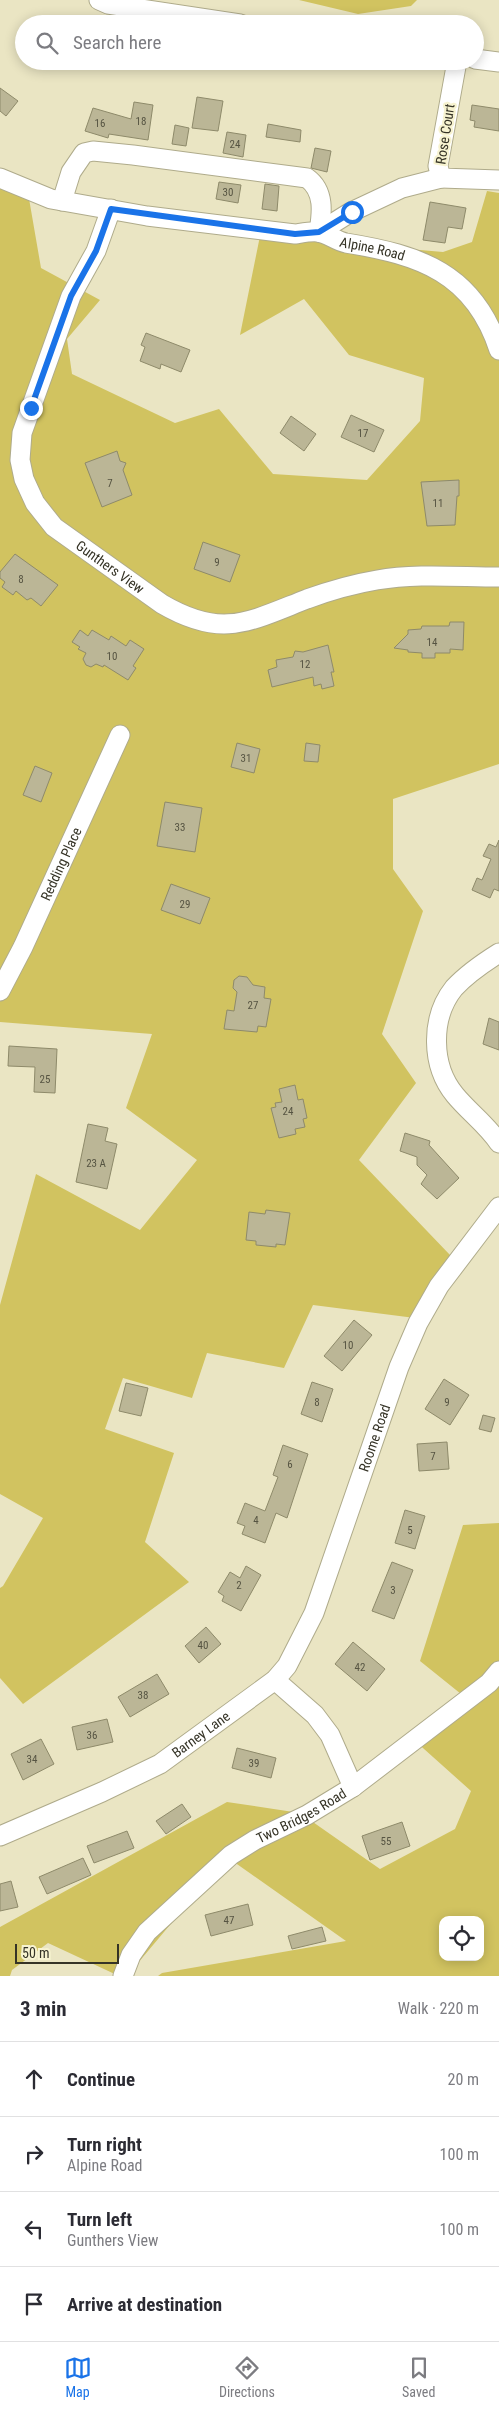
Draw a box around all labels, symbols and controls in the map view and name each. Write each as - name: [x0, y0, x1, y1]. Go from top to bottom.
- search box: [15, 15, 484, 70]
- icon: search: [33, 29, 61, 57]
- text: Search here: [73, 31, 161, 54]
- street label: Rose Court: [432, 103, 458, 165]
- house number: 18: [136, 115, 146, 128]
- house number: 16: [95, 117, 105, 130]
- house number: 24: [230, 138, 241, 151]
- house number: 30: [223, 186, 233, 199]
- route start: [341, 201, 364, 224]
- street label: Alpine Road: [338, 234, 407, 264]
- route end: [20, 397, 43, 420]
- house number: 17: [358, 427, 368, 440]
- house number: 7: [107, 477, 113, 490]
- house number: 11: [433, 497, 443, 510]
- street label: Gunthers View: [73, 537, 147, 597]
- house number: 9: [214, 556, 220, 569]
- house number: 8: [18, 573, 24, 586]
- house number: 14: [427, 636, 438, 649]
- house number: 10: [107, 650, 117, 663]
- house number: 12: [300, 658, 310, 671]
- house number: 31: [241, 752, 251, 765]
- house number: 33: [175, 821, 185, 834]
- street label: Redding Place: [37, 824, 85, 903]
- house number: 29: [180, 898, 190, 911]
- house number: 27: [248, 999, 258, 1012]
- house number: 25: [40, 1073, 50, 1086]
- house number: 24: [283, 1105, 294, 1118]
- house number: 23 A: [86, 1157, 107, 1170]
- house number: 10: [343, 1339, 353, 1352]
- house number: 8: [314, 1396, 320, 1409]
- house number: 9: [444, 1396, 450, 1409]
- street label: Roome Road: [355, 1402, 393, 1474]
- house number: 7: [430, 1450, 436, 1463]
- house number: 6: [287, 1458, 293, 1471]
- house number: 4: [253, 1514, 259, 1527]
- house number: 5: [407, 1524, 413, 1537]
- house number: 2: [236, 1579, 242, 1592]
- house number: 3: [390, 1584, 396, 1597]
- house number: 40: [198, 1639, 208, 1652]
- house number: 42: [355, 1661, 365, 1674]
- house number: 38: [138, 1689, 148, 1702]
- street label: Barney Lane: [169, 1708, 233, 1761]
- house number: 36: [87, 1729, 97, 1742]
- house number: 34: [27, 1753, 38, 1766]
- house number: 39: [249, 1757, 259, 1770]
- street label: Two Bridges Road: [254, 1785, 349, 1846]
- house number: 55: [381, 1835, 391, 1848]
- house number: 47: [224, 1914, 234, 1927]
- map controls: [439, 1916, 484, 1961]
- button: locate: [439, 1916, 484, 1961]
- scale bar: [15, 1941, 119, 1964]
- text: 50 m: [22, 1945, 50, 1961]
- text: 3 min: [20, 1997, 67, 2021]
- text: Walk · 220 m: [398, 1999, 479, 2018]
- icon: ahead: [20, 2065, 48, 2093]
- text: Continue: [67, 2068, 135, 2091]
- text: 20 m: [447, 2070, 479, 2089]
- text: Turn right: [67, 2133, 142, 2156]
- icon: right: [20, 2140, 48, 2168]
- text: 100 m: [440, 2145, 479, 2164]
- text: Alpine Road: [67, 2156, 143, 2175]
- text: Turn left: [67, 2208, 132, 2231]
- icon: left: [20, 2215, 48, 2243]
- text: 100 m: [440, 2220, 479, 2239]
- text: Gunthers View: [67, 2231, 158, 2250]
- icon: arrive: [20, 2290, 48, 2318]
- text: Arrive at destination: [67, 2293, 222, 2316]
- tab: Map: [64, 2354, 92, 2400]
- tab: Directions: [219, 2354, 275, 2400]
- tab: Saved: [402, 2354, 435, 2400]

